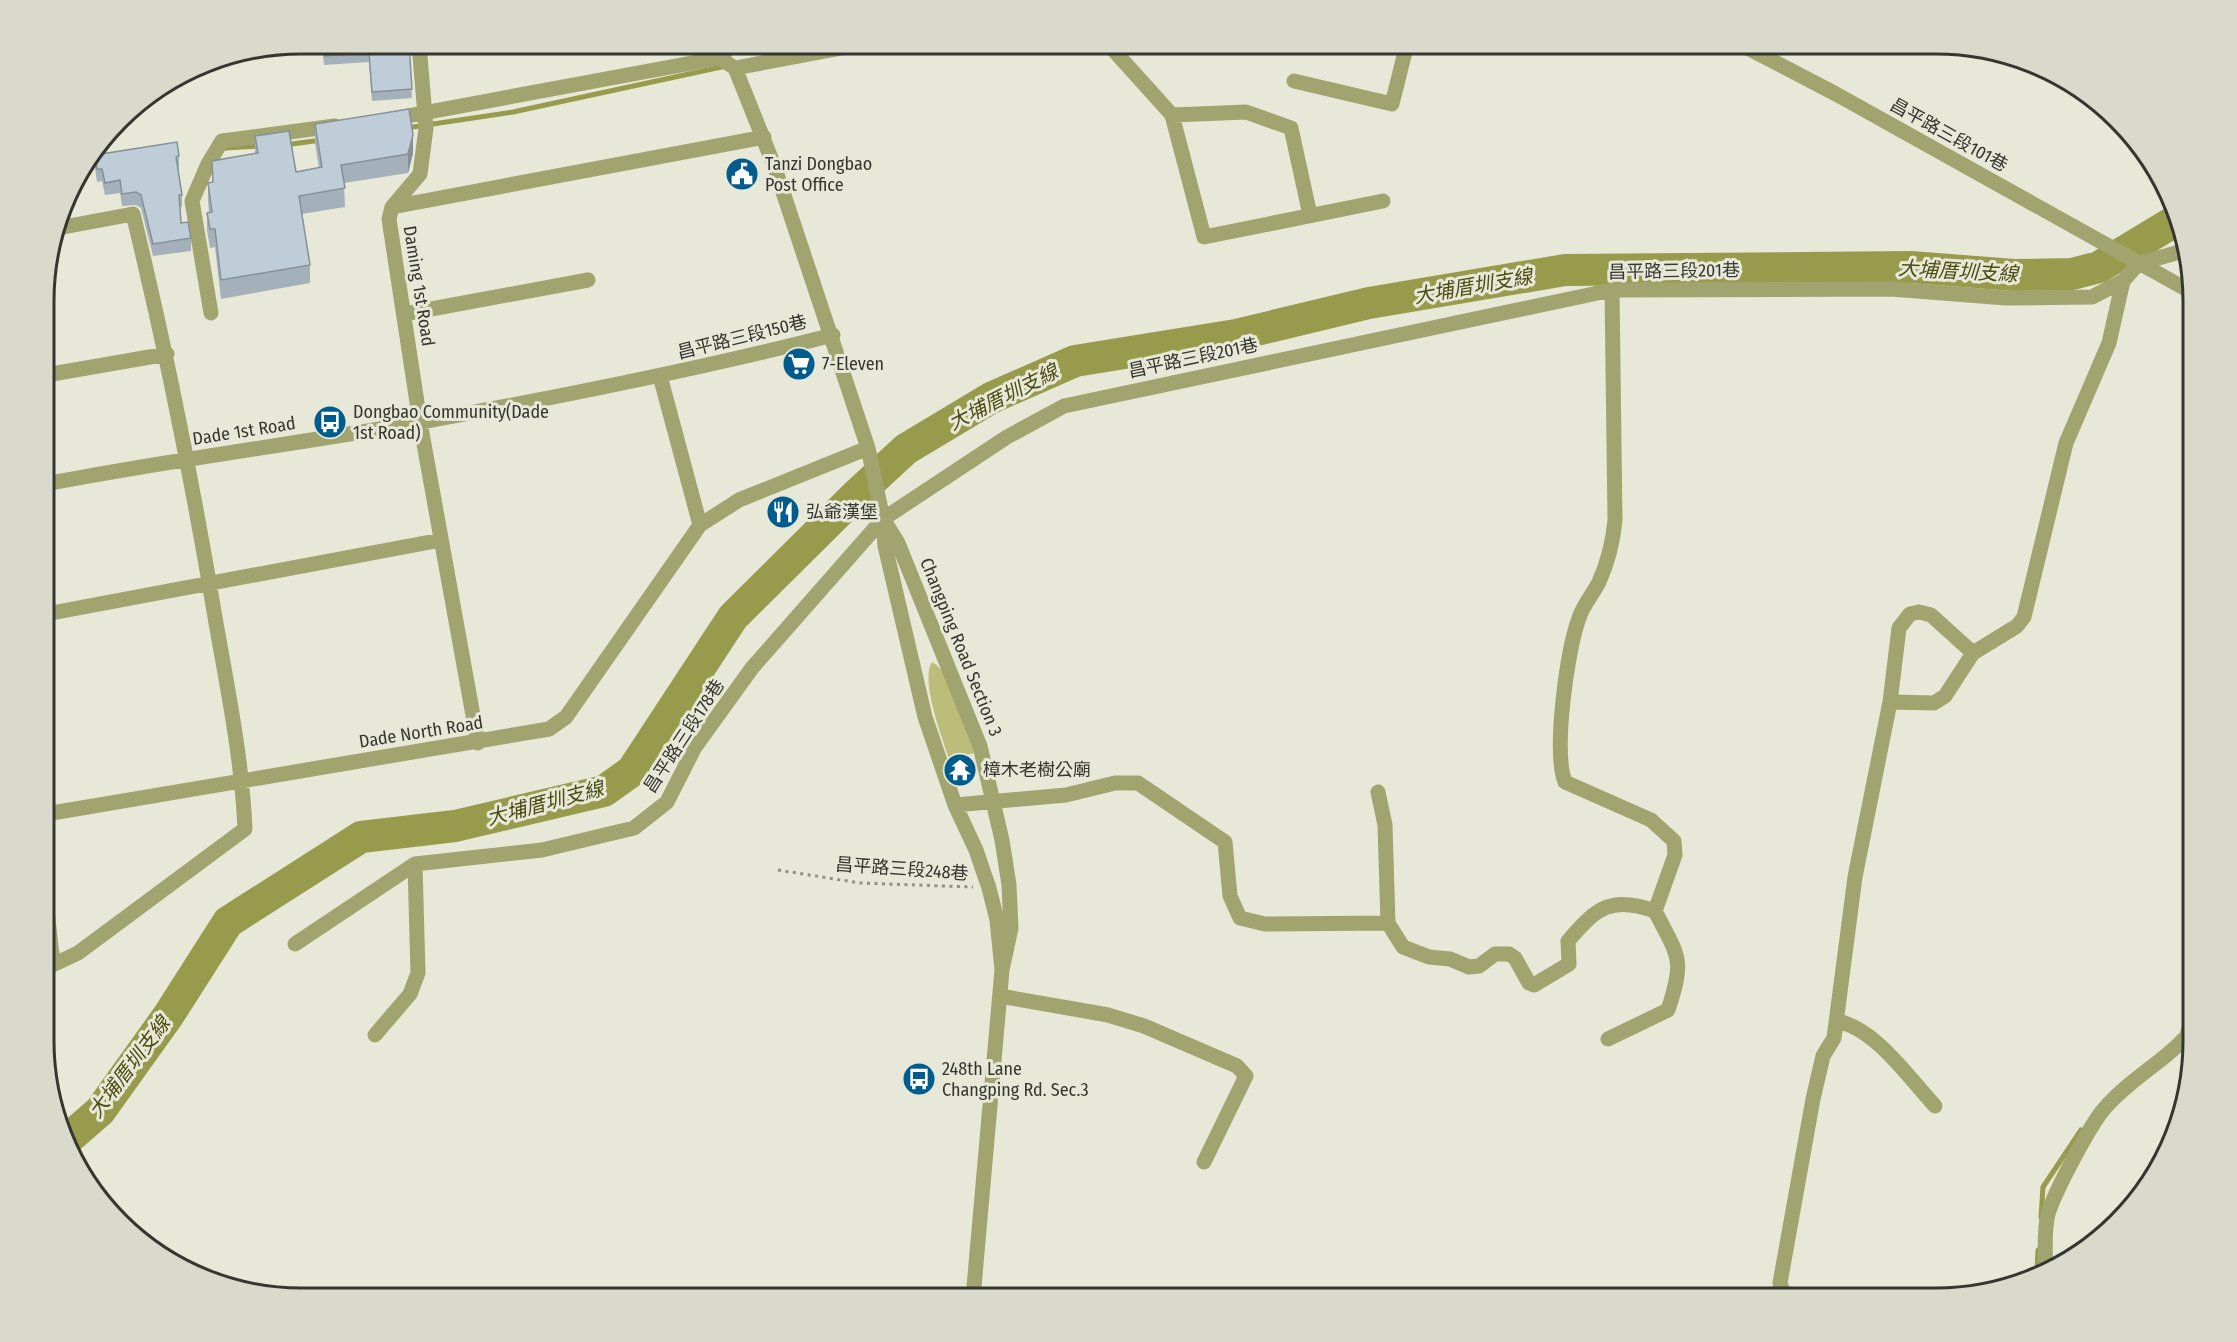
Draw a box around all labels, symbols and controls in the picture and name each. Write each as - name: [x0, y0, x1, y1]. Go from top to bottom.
- street label: 昌平路三段101巷: [1886, 94, 2012, 176]
- place label: Tanzi Dongbao Post Office: [765, 153, 872, 196]
- public building icon: Tanzi Dongbao Post Office: [724, 156, 760, 192]
- street label: Daming 1st Road: [399, 224, 439, 348]
- water label: 大埔厝圳支線: [1897, 256, 2021, 286]
- street label: 昌平路三段201巷: [1608, 259, 1740, 283]
- water label: 大埔厝圳支線: [1412, 263, 1536, 308]
- street label: 昌平路三段150巷: [675, 310, 809, 364]
- street label: 昌平路三段201巷: [1126, 334, 1260, 382]
- supermarket icon: 7-Eleven: [781, 346, 817, 382]
- place label: 7-Eleven: [822, 353, 884, 375]
- water label: 大埔厝圳支線: [944, 358, 1064, 435]
- place label: Dongbao Community(Dade 1st Road): [353, 401, 549, 444]
- bus stop icon: Dongbao Community(Dade 1st Road): [312, 404, 348, 440]
- street label: Dade 1st Road: [191, 412, 297, 450]
- restaurant icon: 弘爺漢堡: [765, 494, 801, 530]
- place label: 弘爺漢堡: [806, 501, 878, 523]
- street label: Changping Road Section 3: [915, 555, 1007, 739]
- street label: 昌平路三段178巷: [639, 675, 729, 797]
- street label: Dade North Road: [357, 711, 485, 753]
- temple icon: 樟木老樹公廟: [942, 752, 978, 788]
- place label: 樟木老樹公廟: [983, 759, 1091, 781]
- water label: 大埔厝圳支線: [484, 775, 608, 830]
- street label: 昌平路三段248巷: [835, 853, 969, 885]
- water label: 大埔厝圳支線: [83, 1010, 176, 1122]
- place label: 248th Lane Changping Rd. Sec.3: [942, 1058, 1089, 1101]
- bus stop icon: 248th Lane Changping Rd. Sec.3: [901, 1061, 937, 1097]

